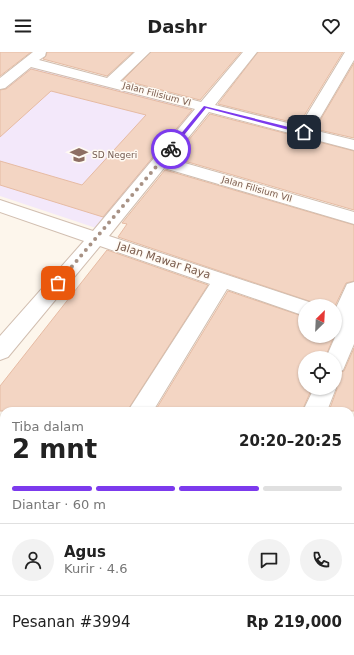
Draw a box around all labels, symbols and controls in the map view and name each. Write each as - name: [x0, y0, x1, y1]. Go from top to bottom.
- icon: menu: [12, 15, 34, 37]
- icon: heart: [320, 15, 342, 37]
- text: Dashr: [147, 16, 207, 37]
- street label: Jalan Filisium VI: [121, 80, 192, 108]
- pin: [287, 115, 321, 149]
- icon: home: [293, 121, 315, 143]
- courier: [151, 129, 191, 169]
- icon: bike: [160, 138, 182, 160]
- school or university icon: SD Negeri: [69, 145, 89, 165]
- place label: SD Negeri: [92, 150, 137, 160]
- street label: Jalan Filisium VII: [220, 174, 293, 204]
- street label: Jalan Mawar Raya: [114, 239, 212, 282]
- pin: [41, 266, 75, 300]
- icon: bag: [47, 272, 69, 294]
- north arrow: [298, 299, 342, 343]
- map controls: [298, 299, 342, 395]
- button: locate: [298, 351, 342, 395]
- text: Tiba dalam: [12, 419, 84, 434]
- text: 20:20–20:25: [239, 432, 342, 450]
- text: 2 mnt: [12, 434, 97, 464]
- text: Diantar · 60 m: [12, 497, 106, 512]
- button: person: [12, 539, 54, 581]
- button: chat: [248, 539, 290, 581]
- button: phone: [300, 539, 342, 581]
- text: Agus: [64, 543, 106, 561]
- text: Kurir · 4.6: [64, 561, 128, 576]
- text: Pesanan #3994: [12, 613, 130, 631]
- text: Rp 219,000: [246, 613, 342, 631]

